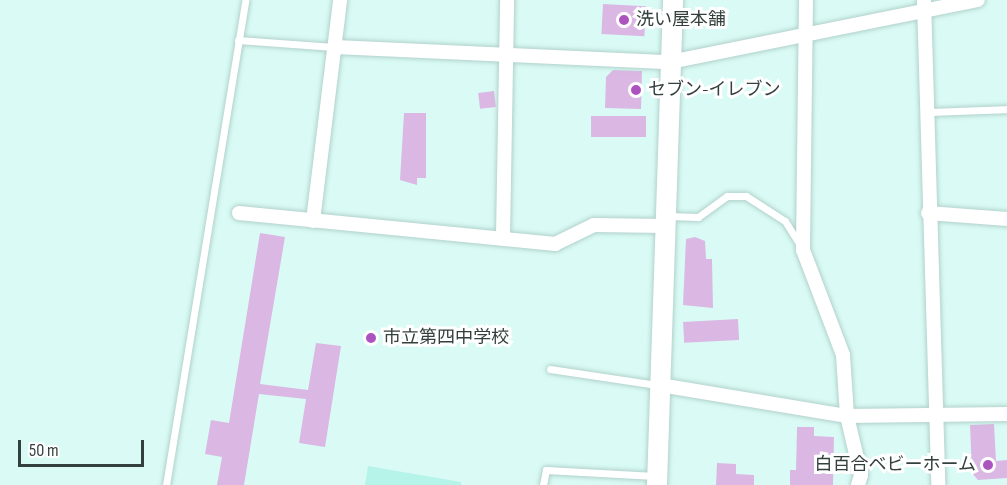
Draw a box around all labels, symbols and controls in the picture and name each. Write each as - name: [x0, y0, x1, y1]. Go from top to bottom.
- place label: 洗い屋本舗: [636, 9, 726, 31]
- marker: 洗い屋本舗: [617, 13, 631, 27]
- place label: セブン-イレブン: [648, 79, 781, 101]
- marker: セブン-イレブン: [629, 83, 643, 97]
- place label: 市立第四中学校: [383, 327, 509, 349]
- marker: 市立第四中学校: [364, 331, 378, 345]
- scale bar: [21, 428, 147, 466]
- text: 50 m: [29, 440, 59, 461]
- place label: 白百合ベビーホーム: [814, 454, 976, 476]
- marker: 白百合ベビーホーム: [981, 458, 995, 472]

